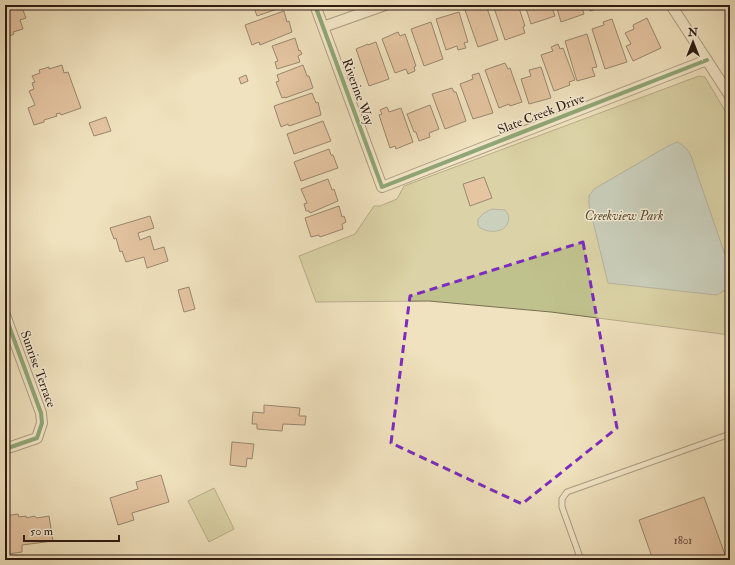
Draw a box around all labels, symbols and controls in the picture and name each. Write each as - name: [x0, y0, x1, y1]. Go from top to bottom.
- north arrow: [673, 22, 713, 62]
- text: N: [687, 26, 699, 39]
- street label: Riverine Way: [338, 56, 378, 128]
- street label: Slate Creek Drive: [495, 90, 587, 138]
- park label: Creekview Park: [585, 208, 663, 224]
- street label: Sunrise Terrace: [17, 328, 60, 410]
- scale bar: [24, 517, 119, 543]
- text: 50 m: [30, 524, 54, 539]
- house number: 1801: [674, 534, 692, 547]

